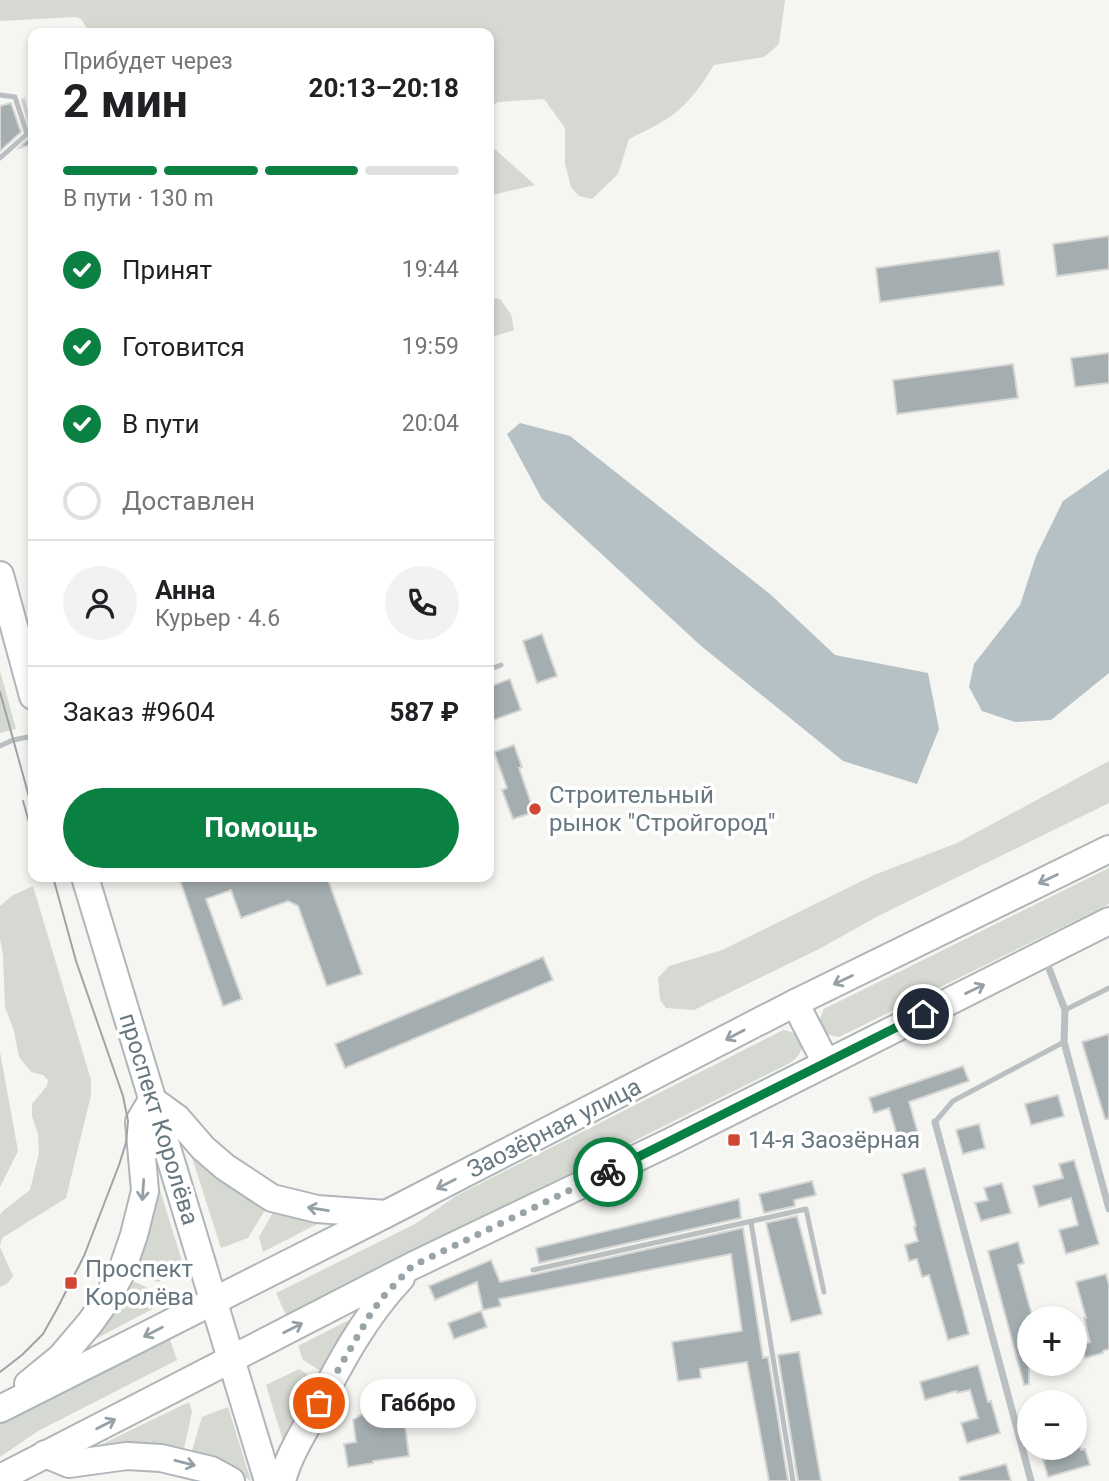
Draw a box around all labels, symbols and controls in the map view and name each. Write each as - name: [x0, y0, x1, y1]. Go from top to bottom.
- text: Прибудет через: [63, 48, 233, 75]
- text: 20:13–20:18: [309, 73, 459, 103]
- text: 2 мин: [63, 74, 188, 128]
- text: В пути · 130 m: [63, 185, 214, 212]
- icon: check: [63, 251, 101, 289]
- text: Принят: [122, 255, 212, 285]
- text: 19:44: [402, 256, 459, 283]
- icon: check: [63, 328, 101, 366]
- text: Готовится: [122, 332, 245, 362]
- text: 19:59: [402, 333, 459, 360]
- icon: check: [63, 405, 101, 443]
- text: В пути: [122, 409, 199, 439]
- text: 20:04: [402, 410, 459, 437]
- text: Доставлен: [122, 486, 255, 516]
- button: person: [63, 566, 137, 640]
- button: phone: [385, 566, 459, 640]
- text: Анна: [155, 575, 215, 605]
- text: Курьер · 4.6: [155, 605, 280, 632]
- text: Заказ #9604: [63, 697, 215, 727]
- text: 587 ₽: [389, 697, 459, 727]
- place label: Строительный рынок "Стройгород": [549, 781, 775, 837]
- button: Помощь: [63, 788, 459, 868]
- marker: Строительный рынок "Стройгород": [527, 801, 543, 817]
- one-way arrow: [1038, 873, 1059, 887]
- one-way arrow: [833, 973, 854, 987]
- one-way arrow: [964, 981, 985, 995]
- pin: [893, 984, 953, 1044]
- icon: home: [904, 995, 942, 1033]
- street label: проспект Королёва: [113, 1010, 205, 1228]
- one-way arrow: [725, 1029, 746, 1042]
- street label: Заозёрная улица: [462, 1072, 646, 1184]
- place label: 14-я Заозёрная: [748, 1126, 920, 1154]
- marker: 14-я Заозёрная: [726, 1132, 742, 1148]
- courier: [573, 1137, 643, 1207]
- icon: bike: [589, 1153, 627, 1191]
- one-way arrow: [436, 1177, 457, 1191]
- one-way arrow: [136, 1178, 149, 1201]
- one-way arrow: [307, 1202, 330, 1215]
- place label: Проспект Королёва: [85, 1255, 194, 1311]
- marker: Проспект Королёва: [63, 1275, 79, 1291]
- map controls: [1017, 1306, 1087, 1460]
- button: +: [1017, 1306, 1087, 1376]
- one-way arrow: [282, 1320, 302, 1334]
- one-way arrow: [143, 1325, 164, 1339]
- pin: [289, 1373, 349, 1433]
- callout: Габбро: [361, 1378, 476, 1428]
- icon: bag: [300, 1384, 338, 1422]
- text: Габбро: [380, 1390, 456, 1417]
- button: −: [1017, 1390, 1087, 1460]
- one-way arrow: [95, 1416, 116, 1430]
- one-way arrow: [174, 1457, 196, 1470]

